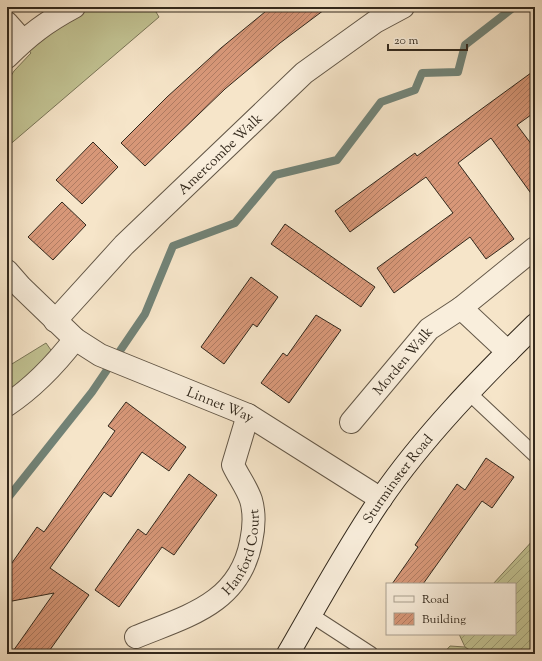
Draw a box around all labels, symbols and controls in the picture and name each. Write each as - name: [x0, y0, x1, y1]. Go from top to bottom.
- scale bar: [388, 26, 467, 52]
- text: 20 m: [394, 32, 419, 50]
- street label: Amercombe Walk: [174, 109, 268, 200]
- street label: Morden Walk: [369, 323, 439, 401]
- street label: Linnet Way: [183, 383, 257, 428]
- street label: Sturminster Road: [359, 431, 439, 528]
- street label: Hanford Court: [219, 508, 266, 601]
- legend: [386, 583, 516, 635]
- text: Road: [422, 591, 449, 609]
- text: Building: [422, 611, 466, 629]

